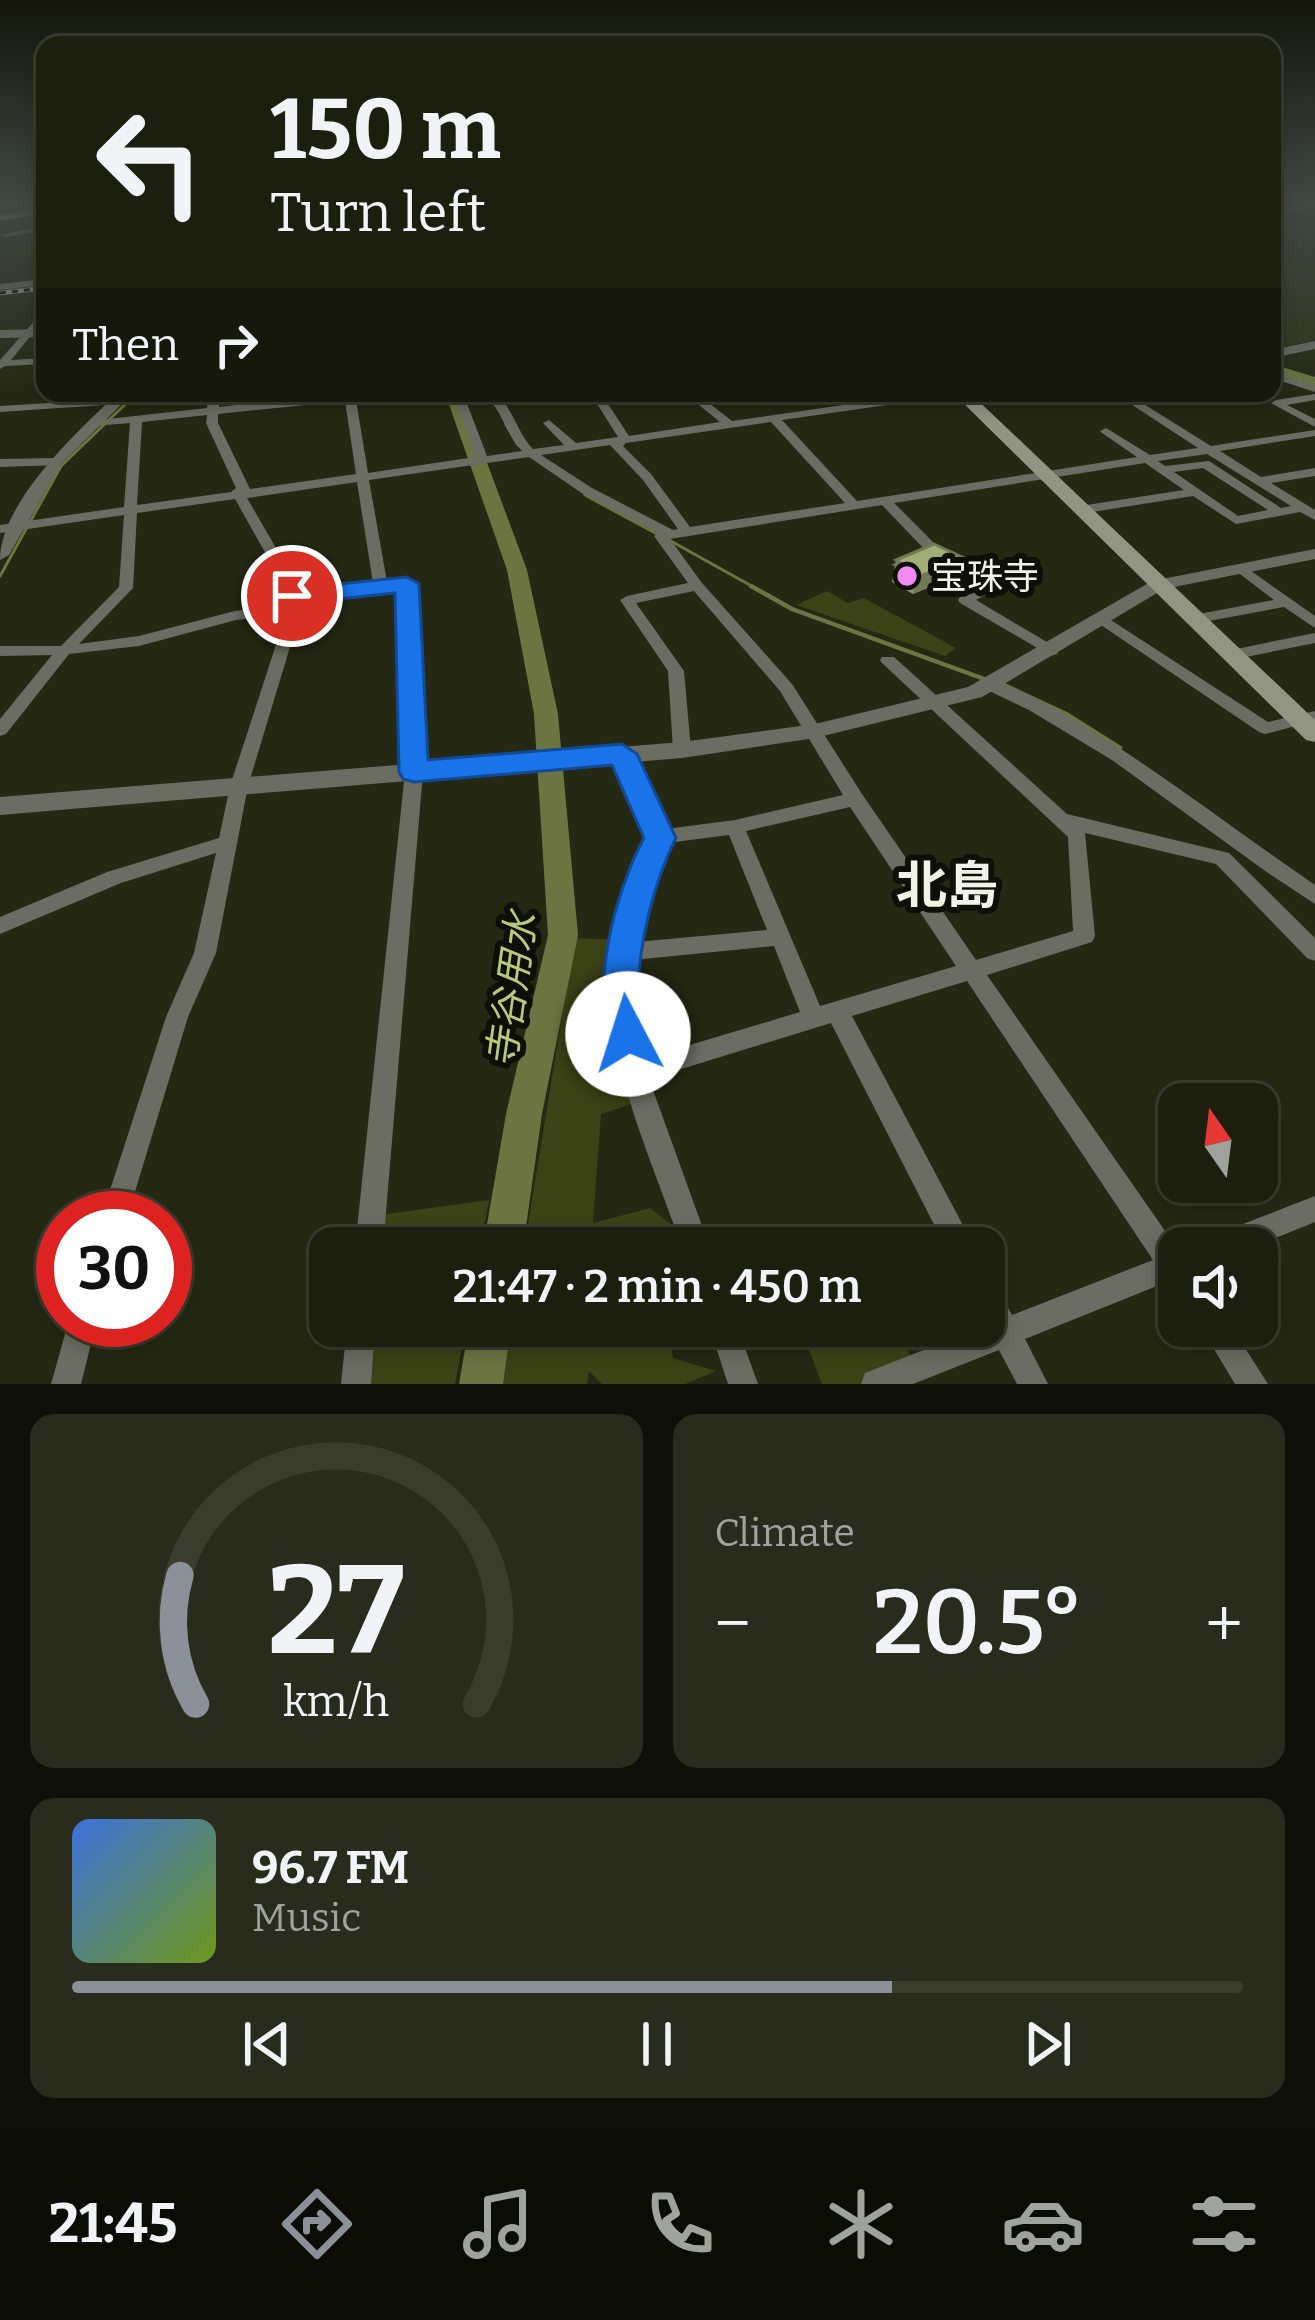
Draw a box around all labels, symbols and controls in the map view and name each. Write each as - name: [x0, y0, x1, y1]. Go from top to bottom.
- text: 150 m: [270, 79, 501, 180]
- icon: left: [72, 84, 228, 240]
- text: Turn left: [270, 181, 486, 245]
- icon: right: [203, 312, 269, 378]
- text: Then: [72, 318, 179, 372]
- pin: [241, 545, 343, 647]
- place label: 宝珠寺: [931, 555, 1039, 599]
- icon: arrive: [259, 563, 325, 629]
- marker: 宝珠寺: [894, 563, 920, 589]
- district label: 北島: [896, 855, 998, 917]
- water label: 寺谷用水: [478, 906, 546, 1071]
- position arrow: [565, 971, 691, 1097]
- north arrow: [1158, 1083, 1278, 1203]
- map controls: [1158, 1083, 1278, 1347]
- speed limit sign: 30: [36, 1191, 192, 1347]
- button: sound: [1158, 1227, 1278, 1347]
- text: 21:47 · 2 min · 450 m: [452, 1260, 862, 1314]
- text: Climate: [715, 1510, 855, 1556]
- text: 27: [268, 1536, 405, 1686]
- text: 20.5°: [873, 1569, 1083, 1677]
- text: −: [715, 1584, 751, 1663]
- text: +: [1205, 1584, 1243, 1663]
- text: km/h: [283, 1676, 389, 1727]
- text: 96.7 FM: [252, 1841, 409, 1895]
- text: Music: [252, 1895, 361, 1941]
- icon: previous: [234, 2011, 300, 2077]
- icon: pause: [624, 2011, 690, 2077]
- icon: next: [1015, 2011, 1081, 2077]
- icon: directions: [275, 2182, 359, 2266]
- icon: music: [456, 2182, 540, 2266]
- icon: phone: [638, 2182, 722, 2266]
- icon: climate: [819, 2182, 903, 2266]
- icon: car: [1001, 2182, 1085, 2266]
- icon: filters: [1182, 2182, 1266, 2266]
- text: 21:45: [49, 2192, 177, 2256]

